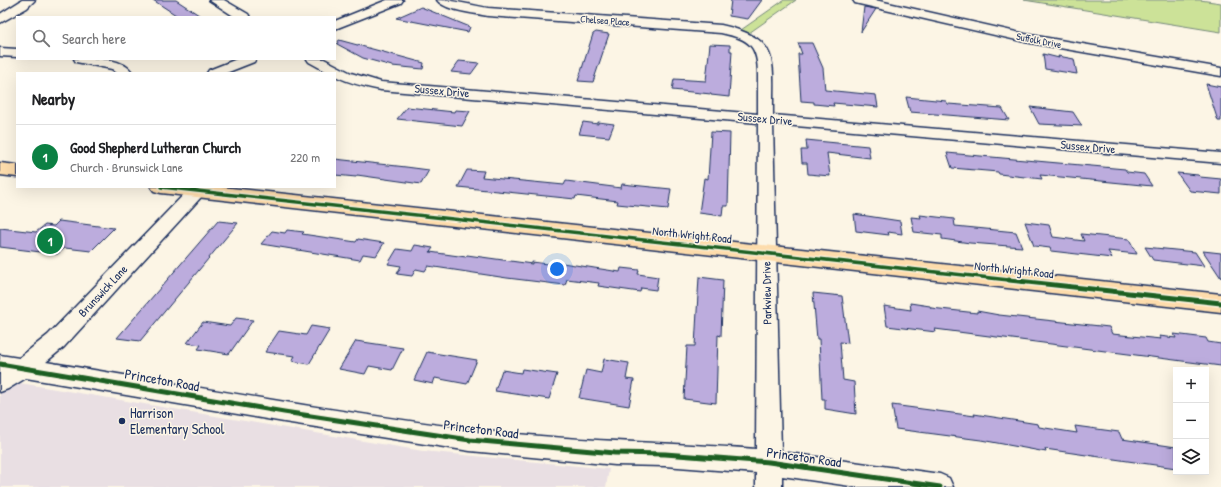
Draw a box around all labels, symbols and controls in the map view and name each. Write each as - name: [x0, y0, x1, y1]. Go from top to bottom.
- street label: Chelsea Place: [580, 12, 630, 29]
- search box: [16, 16, 336, 60]
- icon: search: [30, 27, 52, 49]
- text: Search here: [62, 28, 126, 49]
- street label: Suffolk Drive: [1015, 30, 1063, 51]
- street label: Sussex Drive: [414, 80, 470, 101]
- text: Nearby: [32, 87, 75, 110]
- street label: Sussex Drive: [737, 108, 793, 129]
- street label: Sussex Drive: [1060, 136, 1116, 157]
- text: Good Shepherd Lutheran Church: [70, 137, 241, 158]
- text: 1: [43, 148, 47, 166]
- text: 220 m: [290, 148, 320, 166]
- text: Church · Brunswick Lane: [70, 158, 183, 176]
- street label: North Wright Road: [652, 222, 733, 247]
- pin: 1: [37, 226, 63, 256]
- street label: North Wright Road: [974, 257, 1055, 282]
- your location: [547, 259, 567, 279]
- street label: Brunswick Lane: [74, 261, 131, 320]
- street label: Parkview Drive: [757, 261, 776, 325]
- street label: Princeton Road: [123, 364, 201, 396]
- map controls: [1173, 367, 1209, 475]
- button: +: [1173, 367, 1209, 403]
- place label: Harrison Elementary School: [130, 403, 225, 439]
- button: −: [1173, 403, 1209, 439]
- street label: Princeton Road: [442, 414, 520, 443]
- marker: Harrison Elementary School: [117, 416, 127, 426]
- button: layers: [1173, 439, 1209, 475]
- street label: Princeton Road: [765, 442, 843, 471]

